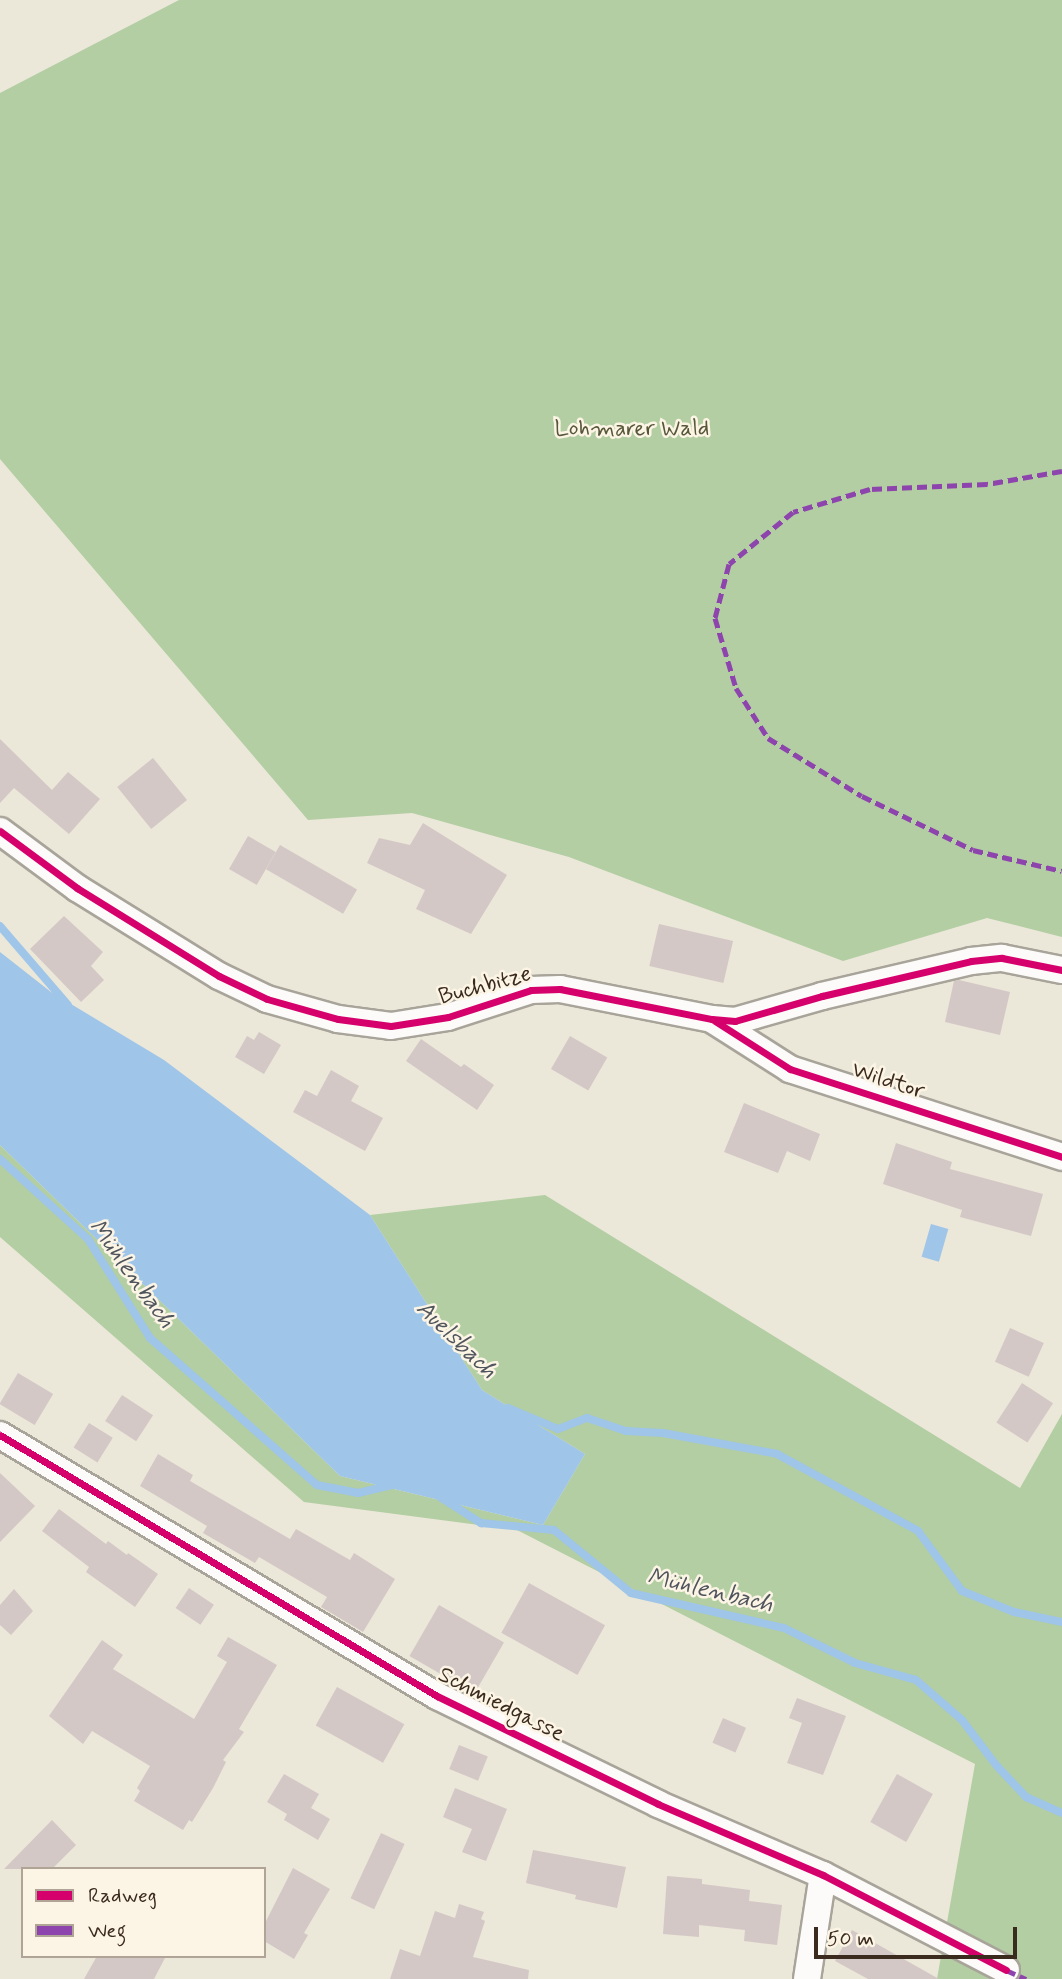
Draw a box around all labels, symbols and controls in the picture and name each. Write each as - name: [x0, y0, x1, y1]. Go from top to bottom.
- park label: Lohmarer Wald: [554, 415, 710, 443]
- street label: Buchbitze: [436, 960, 534, 1012]
- street label: Wildtor: [848, 1056, 928, 1106]
- water label: Mühlenbach: [82, 1214, 180, 1334]
- water label: Auelsbach: [410, 1295, 502, 1385]
- water label: Mühlenbach: [644, 1563, 776, 1619]
- street label: Schmiedgasse: [433, 1661, 569, 1749]
- legend: [21, 1867, 266, 1958]
- text: Radweg: [88, 1882, 157, 1910]
- scale bar: [817, 1912, 1020, 1956]
- text: Weg: [88, 1917, 126, 1945]
- text: 50 m: [827, 1925, 874, 1953]

